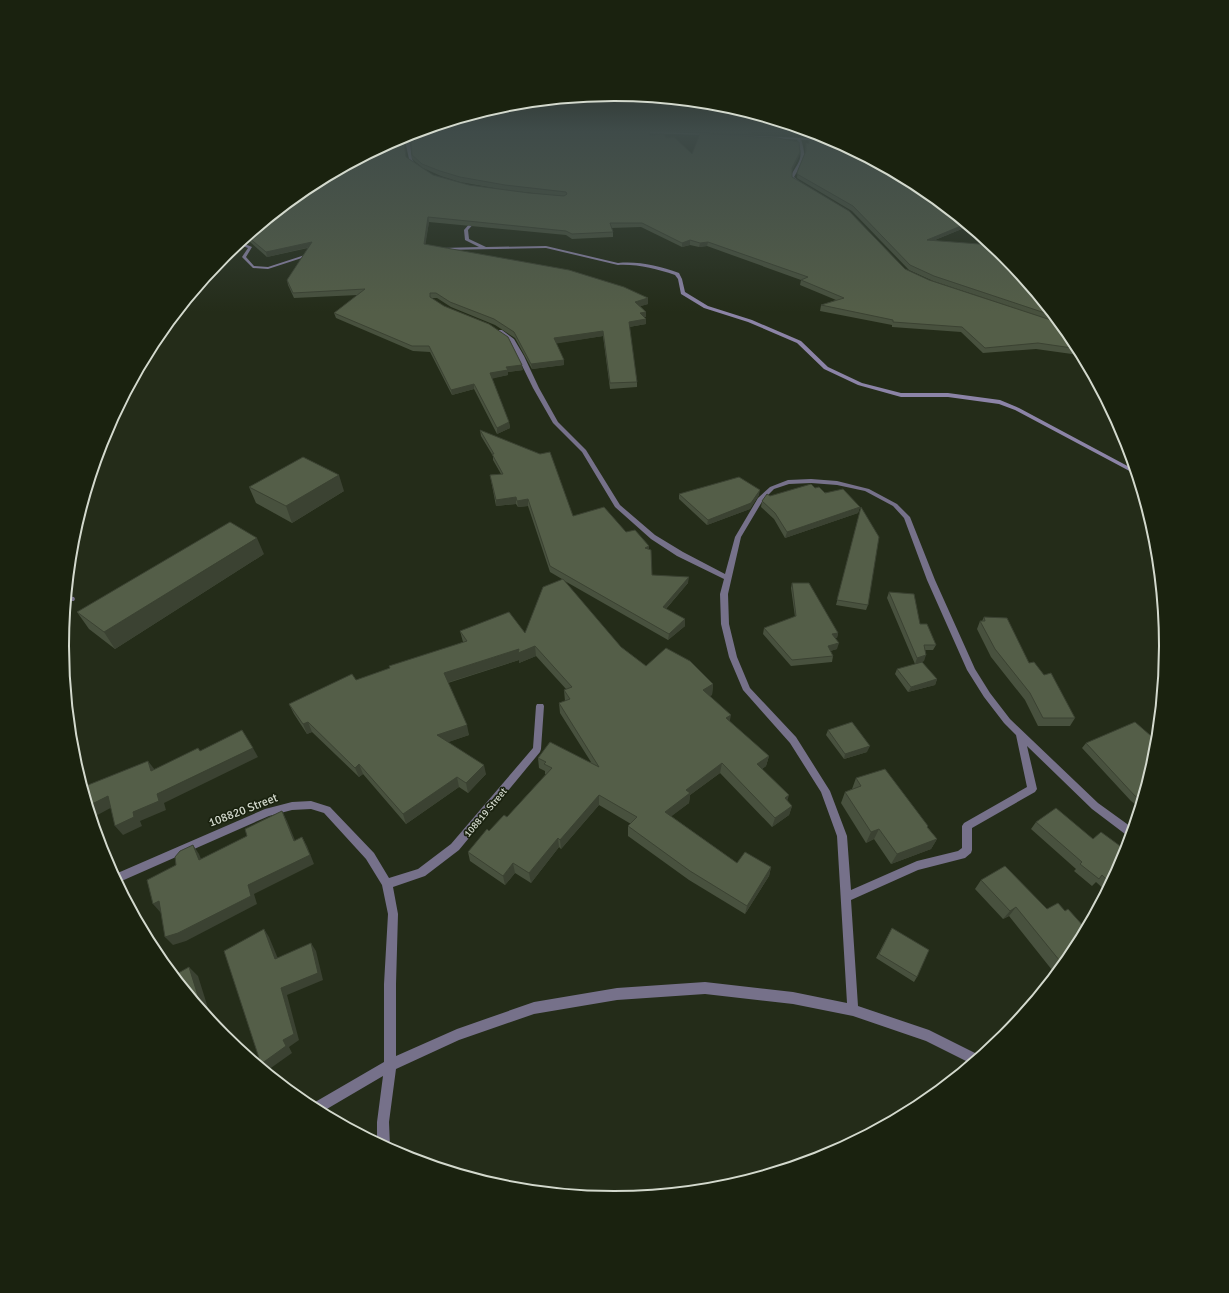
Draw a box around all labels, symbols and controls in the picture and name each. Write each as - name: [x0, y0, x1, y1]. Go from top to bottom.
- street label: 108819 Street: [462, 785, 510, 840]
- street label: 108820 Street: [207, 790, 280, 831]

